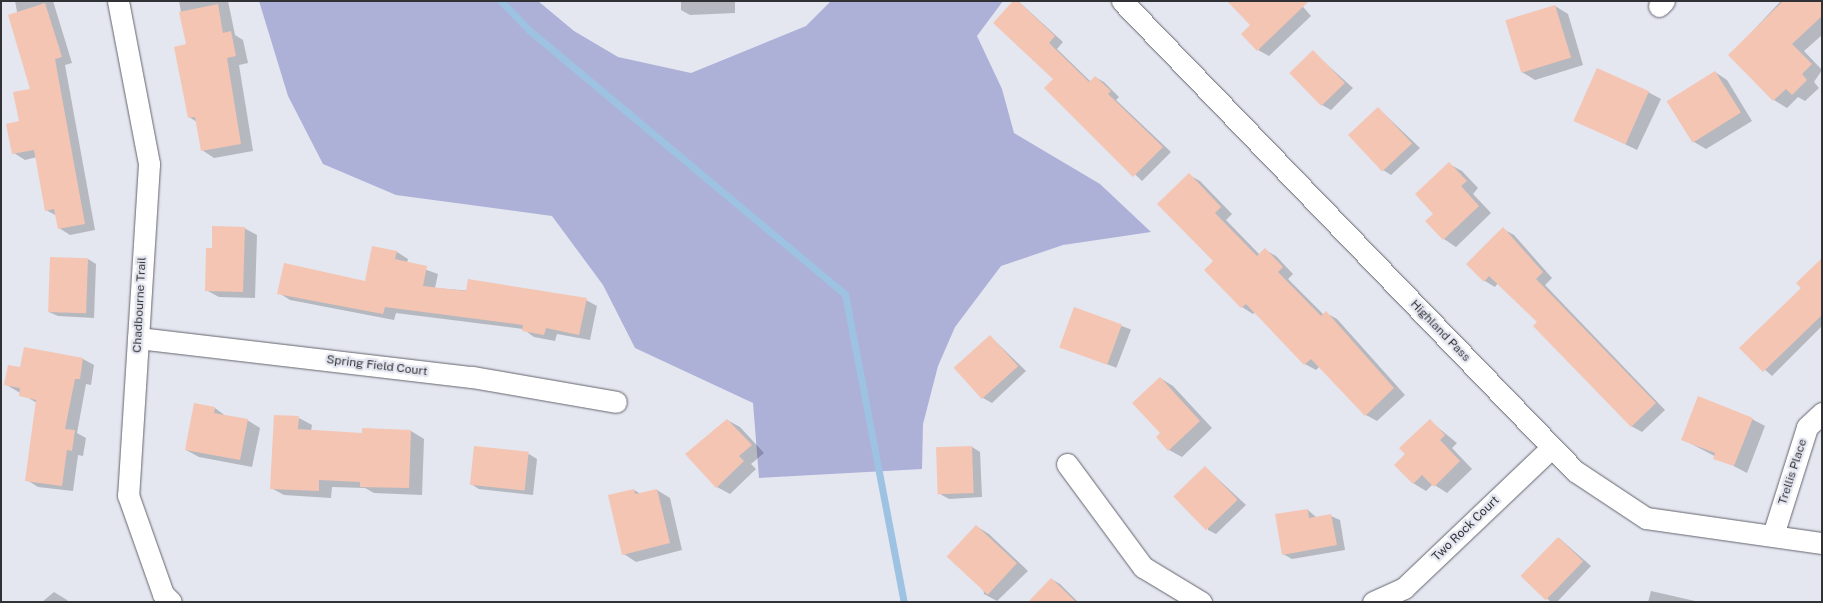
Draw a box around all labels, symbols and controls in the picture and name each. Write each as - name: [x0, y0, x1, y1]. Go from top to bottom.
- street label: Chadbourne Trail: [130, 257, 150, 353]
- street label: Highland Pass: [1407, 297, 1473, 365]
- street label: Spring Field Court: [326, 353, 428, 379]
- street label: Trellis Place: [1776, 437, 1810, 507]
- street label: Two Rock Court: [1429, 493, 1503, 565]

